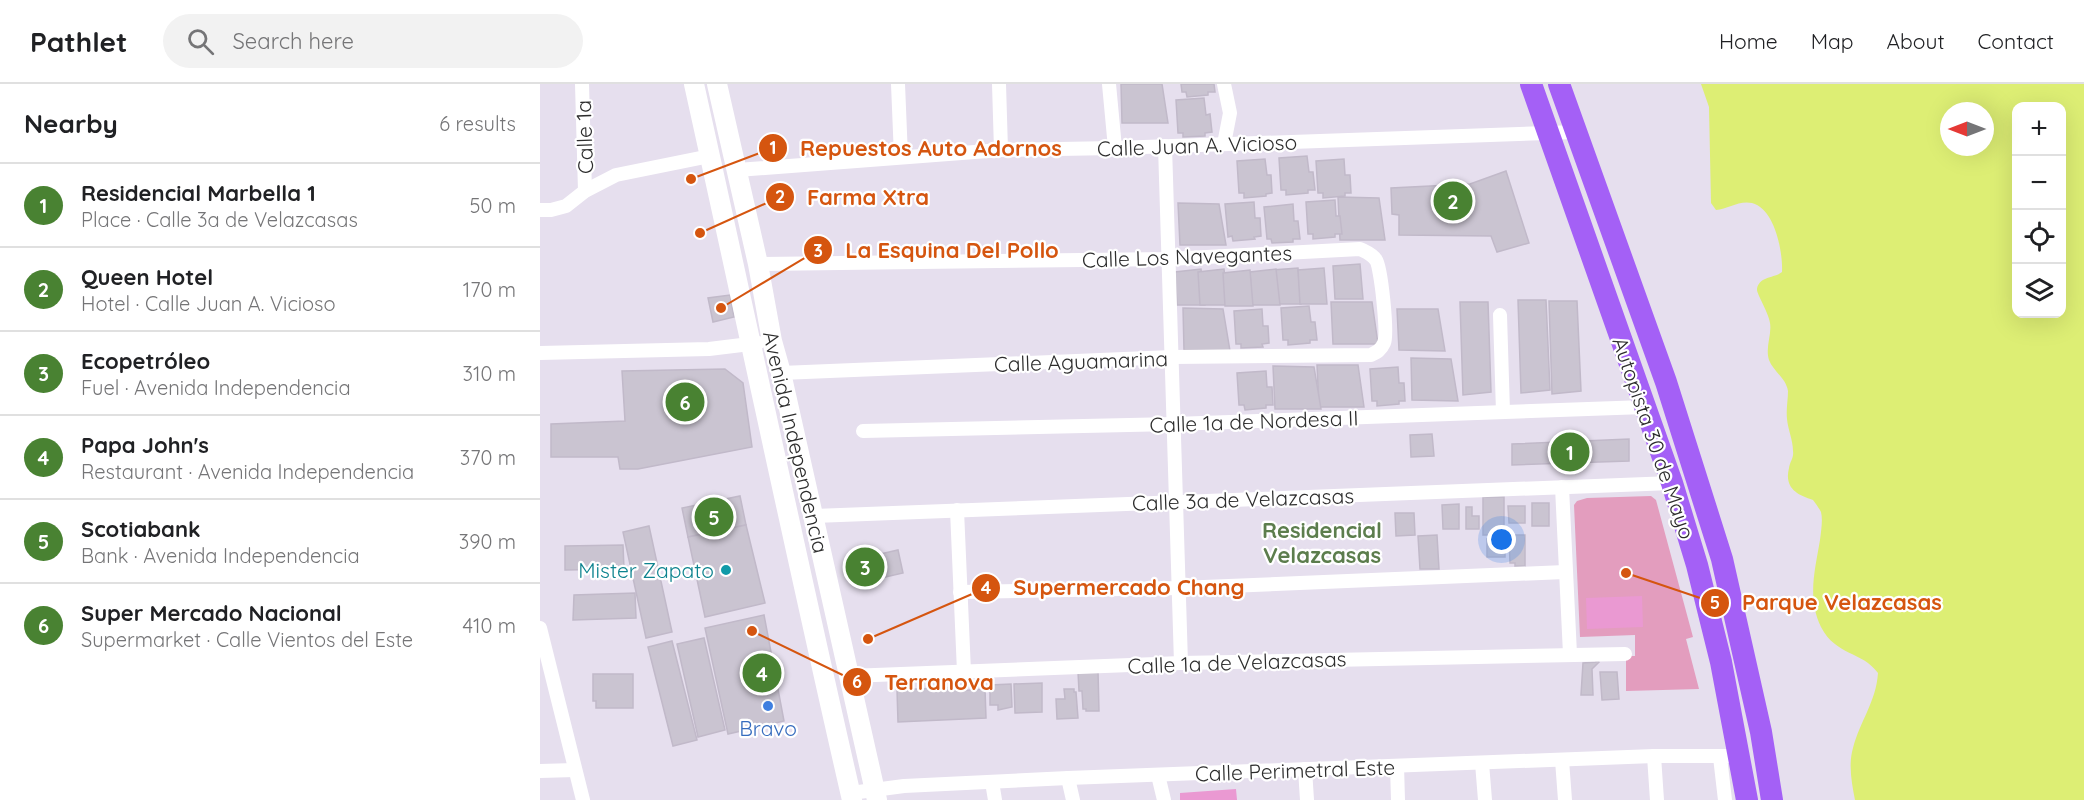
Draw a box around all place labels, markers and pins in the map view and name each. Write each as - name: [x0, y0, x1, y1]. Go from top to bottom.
- callout: Repuestos Auto Adornos: [758, 128, 1074, 168]
- callout: Farma Xtra: [765, 177, 941, 217]
- pin: 2: [1434, 178, 1472, 224]
- callout: La Esquina Del Pollo: [803, 230, 1071, 270]
- pin: 6: [666, 380, 704, 424]
- pin: 1: [1550, 430, 1590, 475]
- pin: 5: [694, 494, 734, 540]
- pin: 3: [846, 544, 884, 590]
- place label: Mister Zapato: [578, 557, 714, 583]
- marker: Mister Zapato: [719, 563, 733, 577]
- callout: Supermercado Chang: [971, 568, 1257, 608]
- callout: Parque Velazcasas: [1700, 583, 1954, 623]
- pin: 4: [742, 650, 782, 696]
- callout: Terranova: [842, 662, 1005, 702]
- marker: Bravo: [761, 699, 775, 713]
- place label: Bravo: [739, 715, 797, 741]

